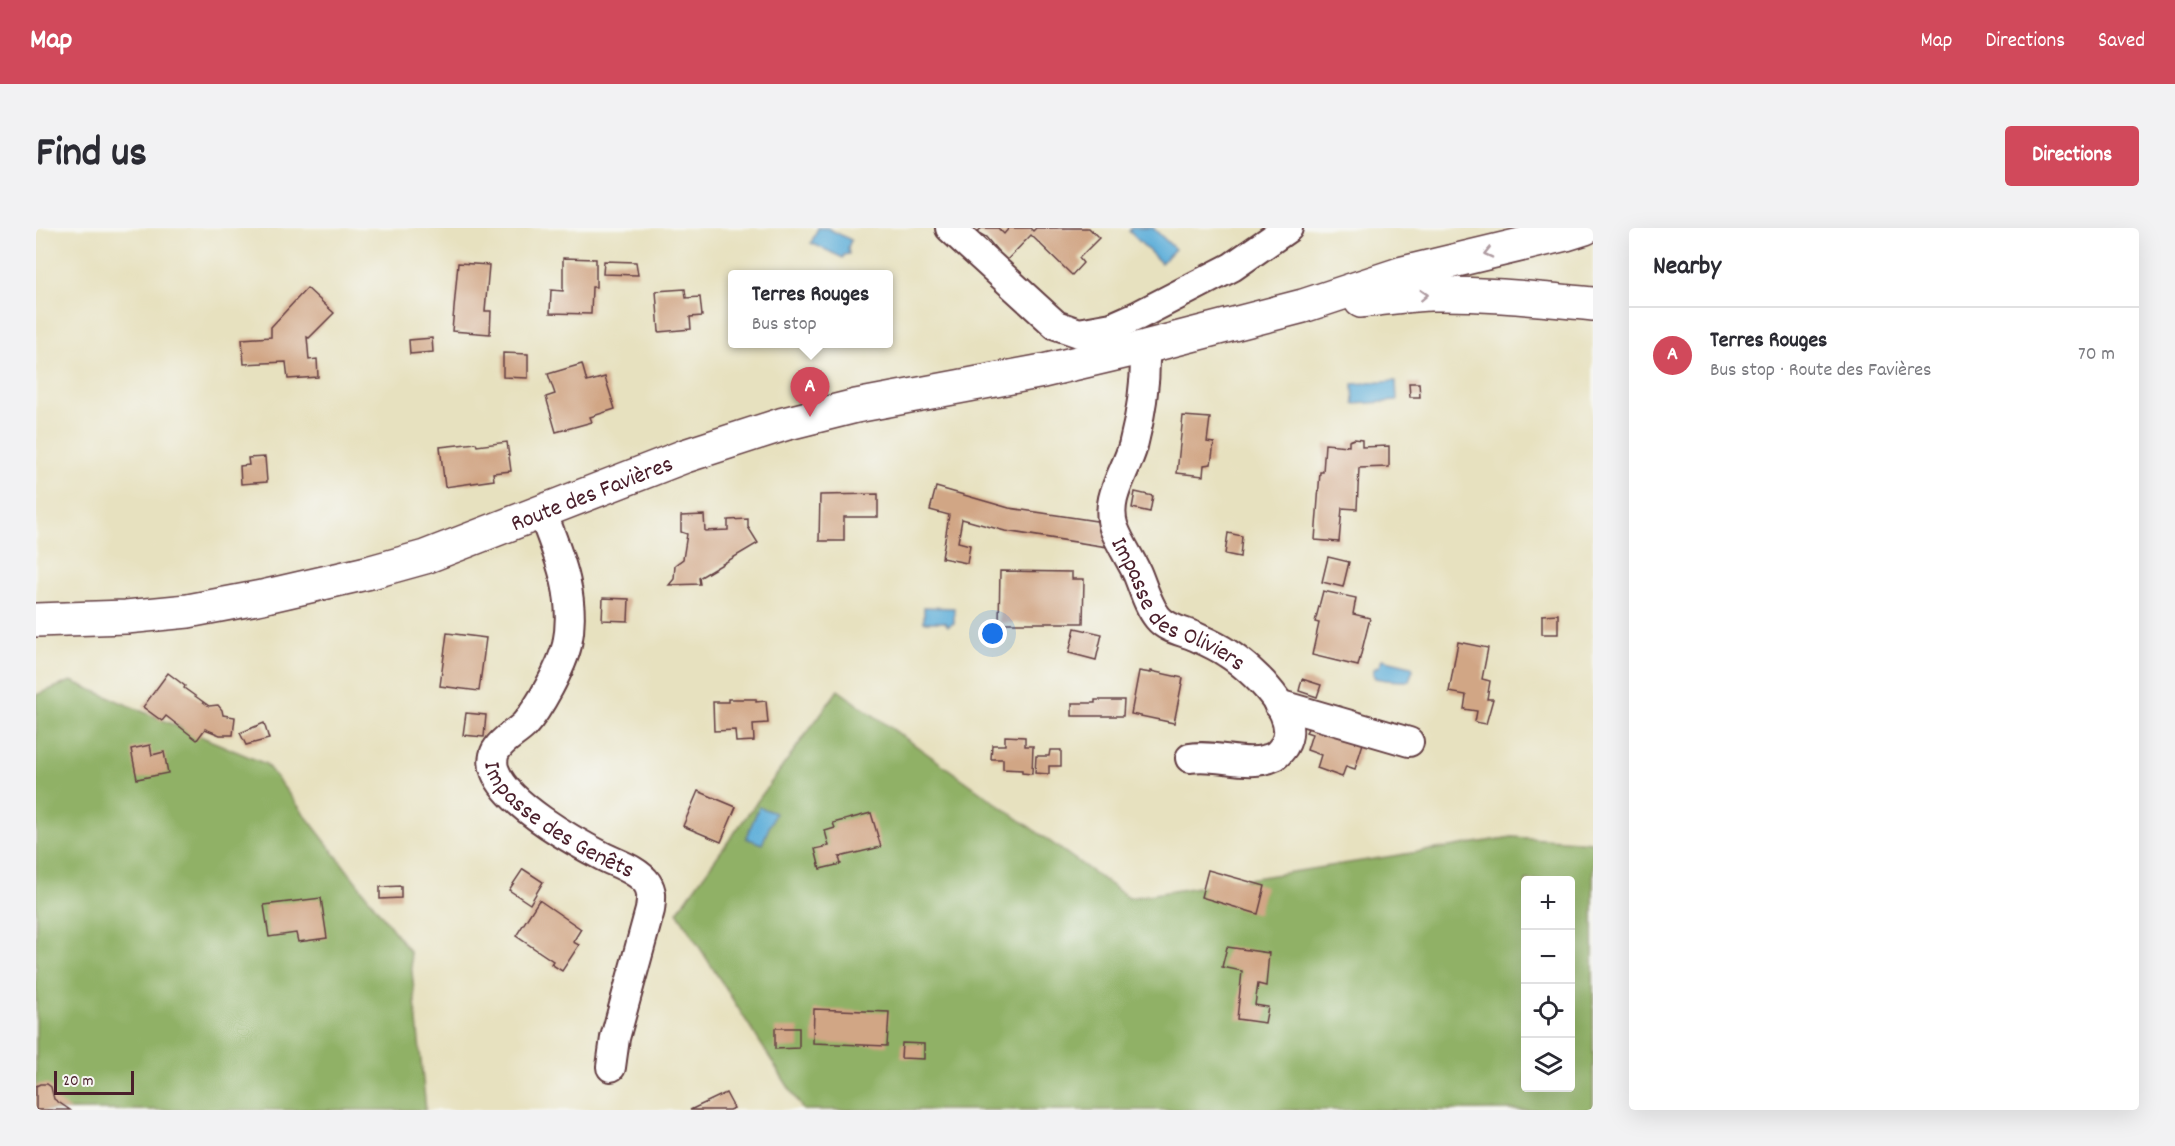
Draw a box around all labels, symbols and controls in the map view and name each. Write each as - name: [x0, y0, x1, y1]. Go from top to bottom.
- text: Map: [30, 22, 72, 62]
- text: Map: [1921, 27, 1952, 57]
- text: Directions: [1985, 27, 2065, 57]
- text: Saved: [2098, 27, 2145, 57]
- text: Find us: [36, 126, 147, 186]
- button: Directions: [2005, 126, 2139, 186]
- one-way arrow: [1483, 245, 1493, 258]
- text: Nearby: [1653, 249, 1721, 286]
- popup: [728, 270, 893, 348]
- text: Terres Rouges: [752, 280, 869, 311]
- one-way arrow: [1419, 288, 1428, 301]
- text: Bus stop: [752, 311, 817, 339]
- text: Terres Rouges: [1710, 326, 1827, 357]
- text: A: [1667, 341, 1678, 369]
- text: 70 m: [2078, 341, 2115, 369]
- text: Bus stop · Route des Favières: [1710, 357, 1932, 385]
- pin: A: [790, 368, 830, 417]
- street label: Route des Favières: [506, 448, 679, 542]
- street label: Impasse des Oliviers: [1100, 532, 1252, 681]
- your location: [978, 619, 1007, 648]
- street label: Impasse des Genêts: [473, 760, 640, 889]
- map controls: [1521, 876, 1575, 1092]
- button: +: [1521, 876, 1575, 930]
- button: −: [1521, 930, 1575, 984]
- button: locate: [1521, 984, 1575, 1038]
- button: layers: [1521, 1038, 1575, 1092]
- scale bar: [54, 1068, 134, 1096]
- text: 20 m: [63, 1070, 93, 1093]

